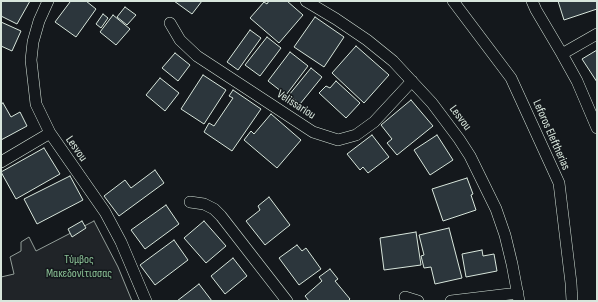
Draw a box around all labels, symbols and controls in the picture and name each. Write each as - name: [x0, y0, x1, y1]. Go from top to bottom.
- street label: Velissariou: [274, 87, 318, 123]
- street label: Leforos Eleftherias: [529, 98, 573, 172]
- street label: Lesvou: [446, 103, 474, 133]
- street label: Lesvou: [62, 133, 90, 165]
- park label: Τύμβος Μακεδονίτισσας: [46, 253, 112, 281]

